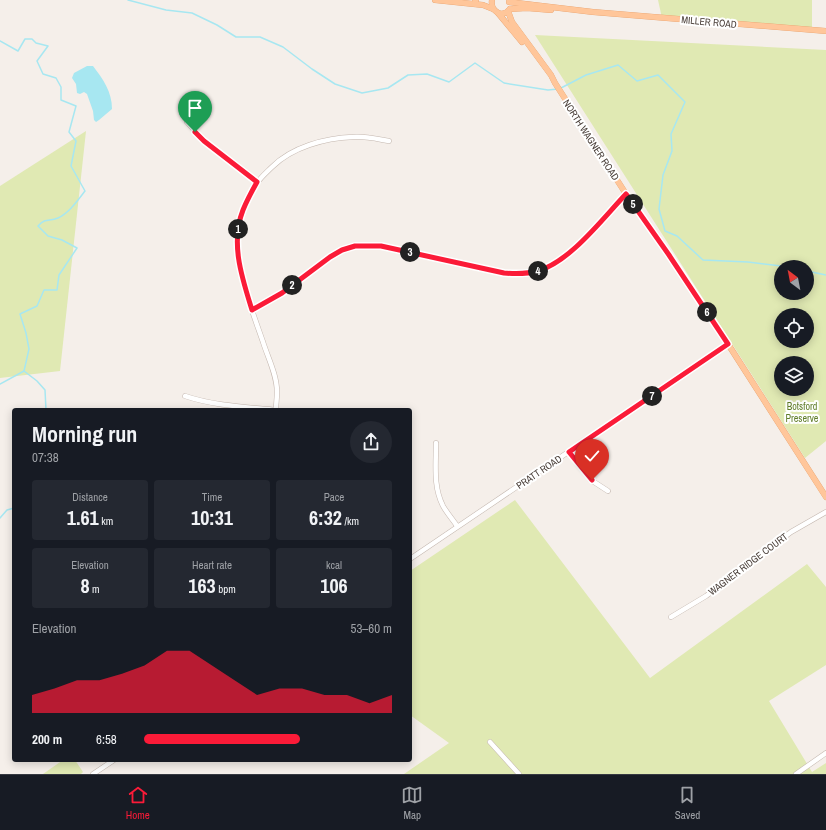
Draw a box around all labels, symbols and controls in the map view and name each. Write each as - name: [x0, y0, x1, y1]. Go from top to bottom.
- street label: MILLER ROAD: [681, 13, 737, 31]
- pin: [178, 91, 212, 132]
- icon: arrive: [184, 97, 206, 119]
- street label: NORTH WAGNER ROAD: [560, 97, 622, 183]
- pin: 5: [623, 194, 643, 214]
- text: 5: [630, 197, 636, 211]
- pin: 1: [228, 219, 248, 239]
- text: 1: [235, 222, 241, 236]
- pin: 3: [400, 242, 420, 262]
- text: 3: [407, 245, 413, 259]
- north arrow: [774, 260, 814, 300]
- map controls: [774, 260, 814, 396]
- pin: 4: [528, 261, 548, 281]
- text: 4: [535, 264, 541, 278]
- pin: 2: [282, 275, 302, 295]
- text: 2: [289, 278, 295, 292]
- pin: 6: [697, 302, 717, 322]
- text: 6: [704, 305, 710, 319]
- button: locate: [774, 308, 814, 348]
- button: layers: [774, 356, 814, 396]
- pin: 7: [642, 386, 662, 406]
- text: 7: [649, 389, 655, 403]
- park label: Botsford Preserve: [786, 400, 819, 425]
- text: Morning run: [32, 419, 137, 449]
- button: share: [350, 421, 392, 463]
- pin: [575, 439, 609, 480]
- icon: check: [581, 445, 603, 467]
- text: 07:38: [32, 449, 59, 466]
- street label: PRATT ROAD: [514, 452, 564, 492]
- text: Distance: [72, 490, 108, 504]
- text: Time: [202, 490, 222, 504]
- text: Pace: [324, 490, 344, 504]
- text: 1.61: [67, 504, 99, 531]
- text: 10:31: [191, 504, 233, 531]
- text: 6:32: [309, 504, 342, 531]
- text: km: [99, 514, 113, 528]
- text: /km: [342, 514, 359, 528]
- street label: WAGNER RIDGE COURT: [706, 530, 790, 598]
- text: Elevation: [71, 558, 109, 572]
- text: Heart rate: [192, 558, 232, 572]
- text: kcal: [326, 558, 342, 572]
- text: 8: [80, 572, 90, 599]
- text: 163: [188, 572, 216, 599]
- text: 106: [320, 572, 348, 599]
- text: m: [90, 582, 100, 596]
- text: bpm: [216, 582, 236, 596]
- text: Elevation: [32, 620, 76, 637]
- text: 53–60 m: [351, 620, 392, 637]
- text: 200 m: [32, 731, 62, 748]
- text: 6:58: [96, 731, 117, 748]
- tab: Home: [126, 784, 150, 822]
- tab: Map: [401, 784, 423, 822]
- tab: Saved: [675, 784, 700, 822]

